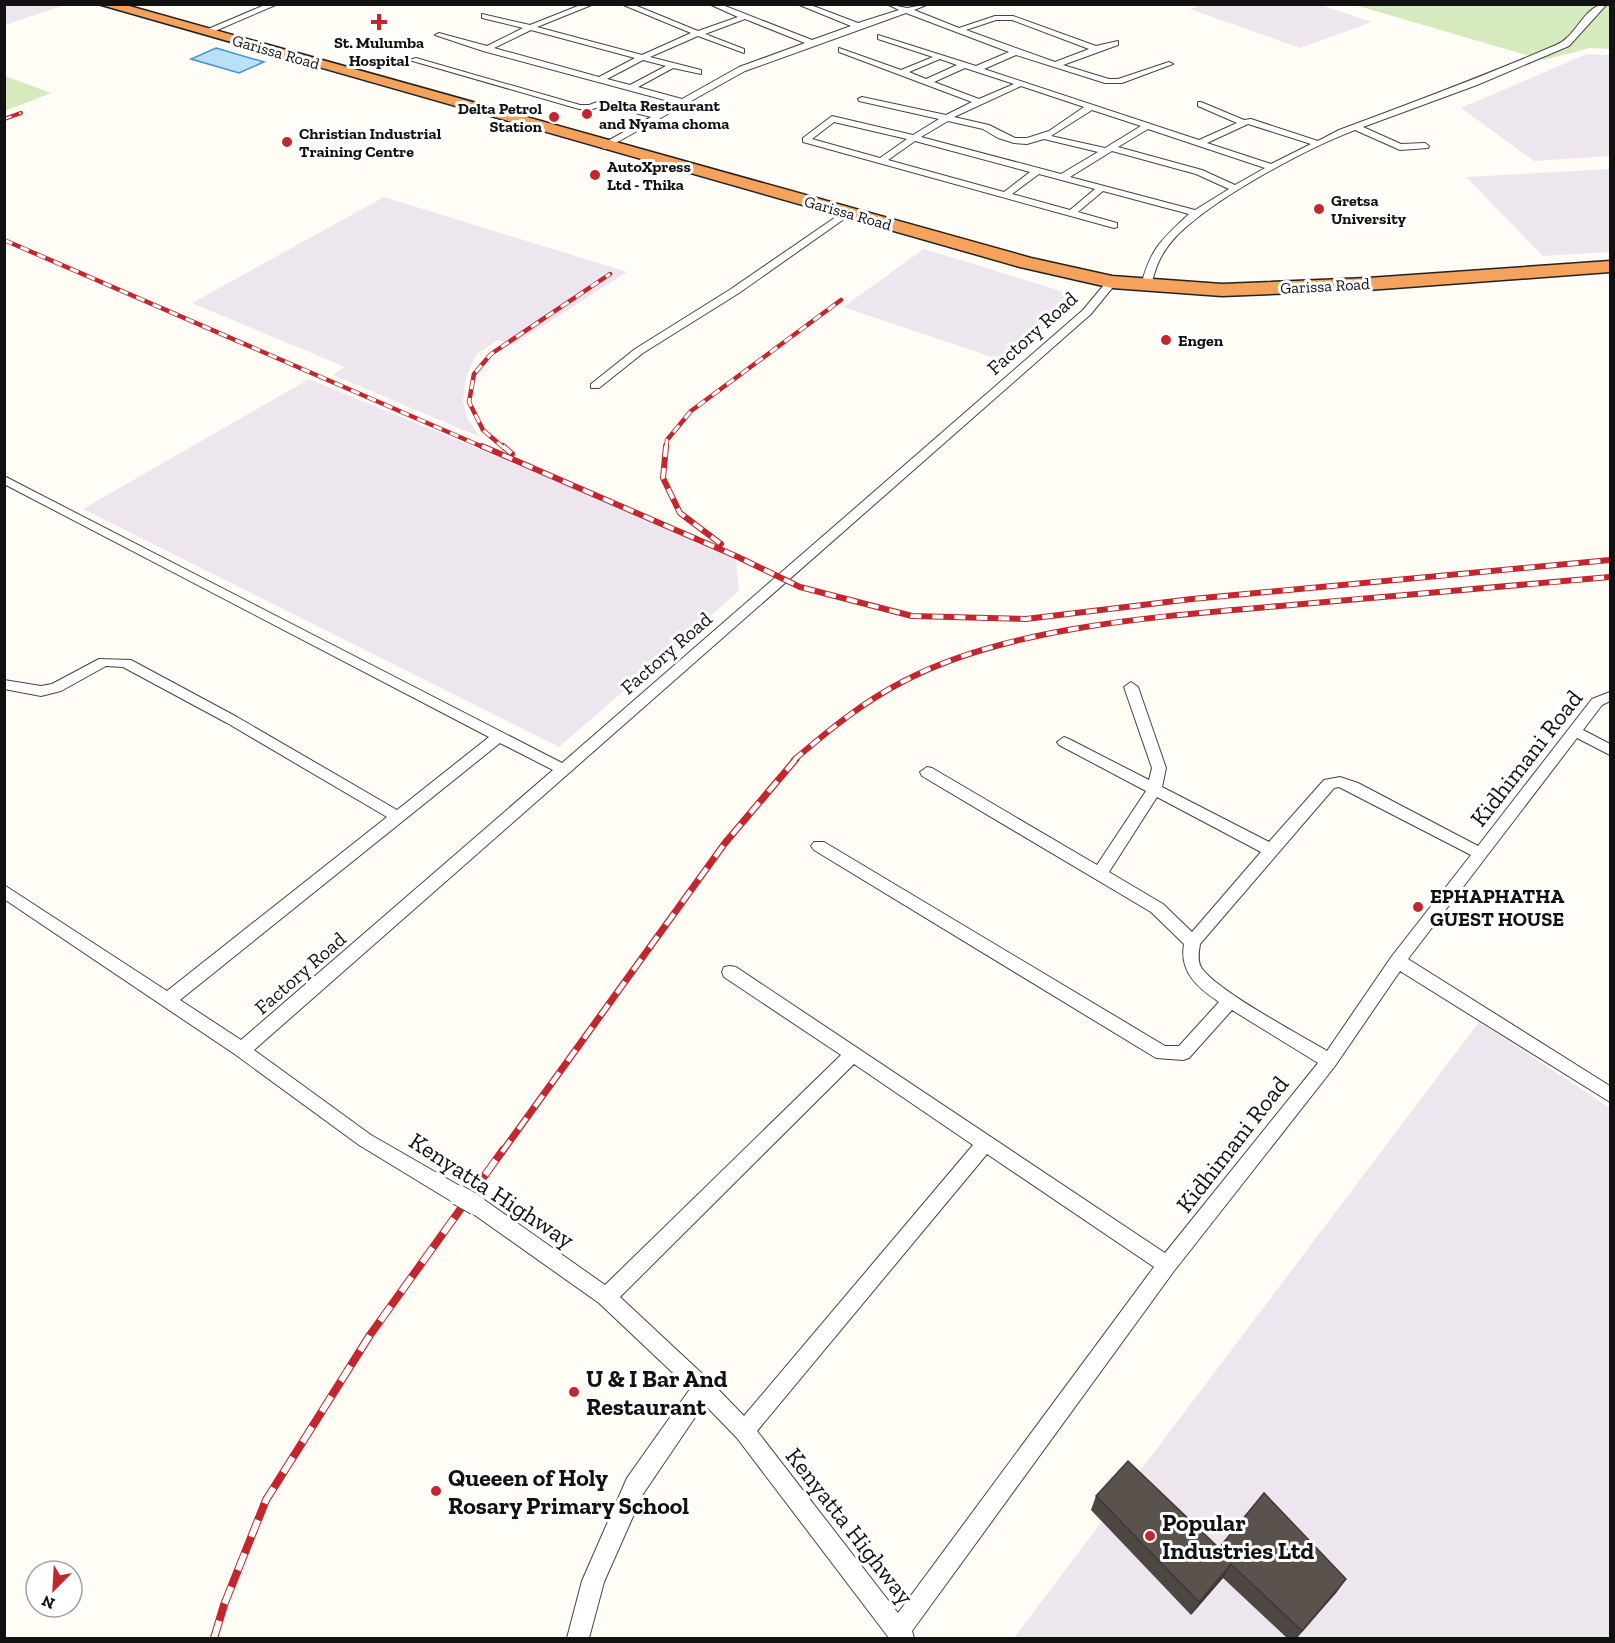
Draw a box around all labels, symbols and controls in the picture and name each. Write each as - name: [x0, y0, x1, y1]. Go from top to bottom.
- marker: St. Mulumba Hospital: [370, 13, 388, 31]
- street label: Garissa Road: [230, 30, 322, 74]
- place label: St. Mulumba Hospital: [334, 33, 424, 70]
- place label: Delta Restaurant and Nyama choma: [599, 96, 729, 133]
- place label: Delta Petrol Station: [458, 99, 543, 136]
- marker: Delta Restaurant and Nyama choma: [580, 107, 594, 121]
- marker: Delta Petrol Station: [547, 110, 561, 124]
- place label: Christian Industrial Training Centre: [299, 124, 442, 161]
- marker: Christian Industrial Training Centre: [280, 135, 294, 149]
- place label: AutoXpress Ltd - Thika: [607, 157, 691, 194]
- marker: AutoXpress Ltd - Thika: [588, 168, 602, 182]
- street label: Garissa Road: [802, 191, 894, 235]
- place label: Gretsa University: [1331, 191, 1406, 228]
- marker: Gretsa University: [1312, 202, 1326, 216]
- street label: Garissa Road: [1280, 274, 1371, 298]
- street label: Factory Road: [982, 286, 1082, 380]
- place label: Engen: [1178, 331, 1224, 350]
- marker: Engen: [1159, 333, 1173, 347]
- street label: Factory Road: [615, 607, 717, 699]
- street label: Kidhimani Road: [1464, 684, 1588, 832]
- place label: EPHAPHATHA GUEST HOUSE: [1430, 884, 1564, 931]
- marker: EPHAPHATHA GUEST HOUSE: [1411, 900, 1425, 914]
- street label: Factory Road: [249, 927, 351, 1019]
- street label: Kidhimani Road: [1170, 1070, 1294, 1218]
- street label: Kenyatta Highway: [404, 1126, 581, 1255]
- place label: U & I Bar And Restaurant: [586, 1364, 728, 1421]
- marker: U & I Bar And Restaurant: [567, 1385, 581, 1399]
- street label: Kenyatta Highway: [780, 1442, 921, 1611]
- place label: Queeen of Holy Rosary Primary School: [448, 1463, 689, 1520]
- marker: Queeen of Holy Rosary Primary School: [429, 1484, 443, 1498]
- place label: Popular Industries Ltd: [1162, 1508, 1314, 1565]
- marker: Popular Industries Ltd: [1143, 1529, 1157, 1543]
- north arrow: [24, 1559, 84, 1619]
- text: N: [39, 1591, 58, 1613]

